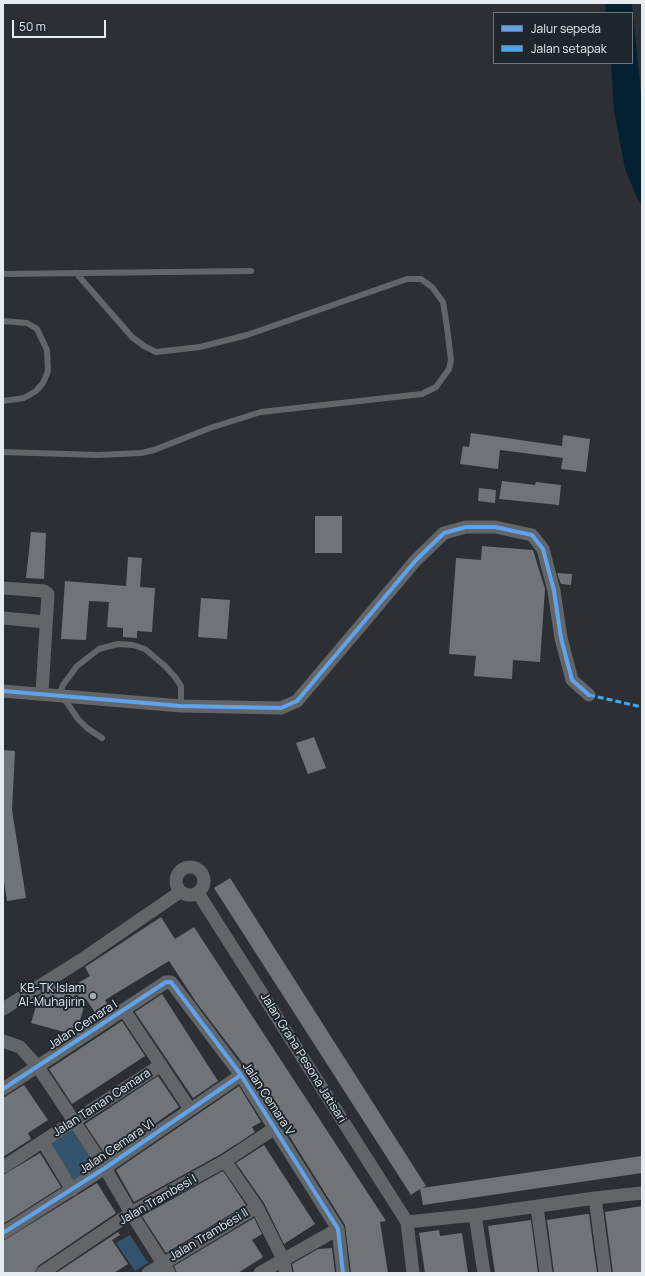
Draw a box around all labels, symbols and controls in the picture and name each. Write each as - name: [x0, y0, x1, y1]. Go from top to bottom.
- scale bar: [14, 12, 108, 38]
- legend: [493, 12, 633, 64]
- text: 50 m: [19, 18, 46, 35]
- text: Jalur sepeda: [531, 20, 601, 37]
- text: Jalan setapak: [531, 40, 607, 57]
- place label: KB-TK Islam Al-Muhajirin: [18, 982, 85, 1010]
- street label: Jalan Graha Pesona Jatisari: [257, 990, 349, 1126]
- marker: KB-TK Islam Al-Muhajirin: [88, 991, 98, 1001]
- street label: Jalan Cemara I: [46, 997, 120, 1053]
- street label: Jalan Cemara V: [239, 1060, 297, 1138]
- street label: Jalan Taman Cemara: [50, 1066, 154, 1140]
- street label: Jalan Cemara VI: [77, 1117, 157, 1177]
- street label: Jalan Trambesi I: [117, 1172, 199, 1228]
- street label: Jalan Trambesi II: [167, 1206, 251, 1264]

